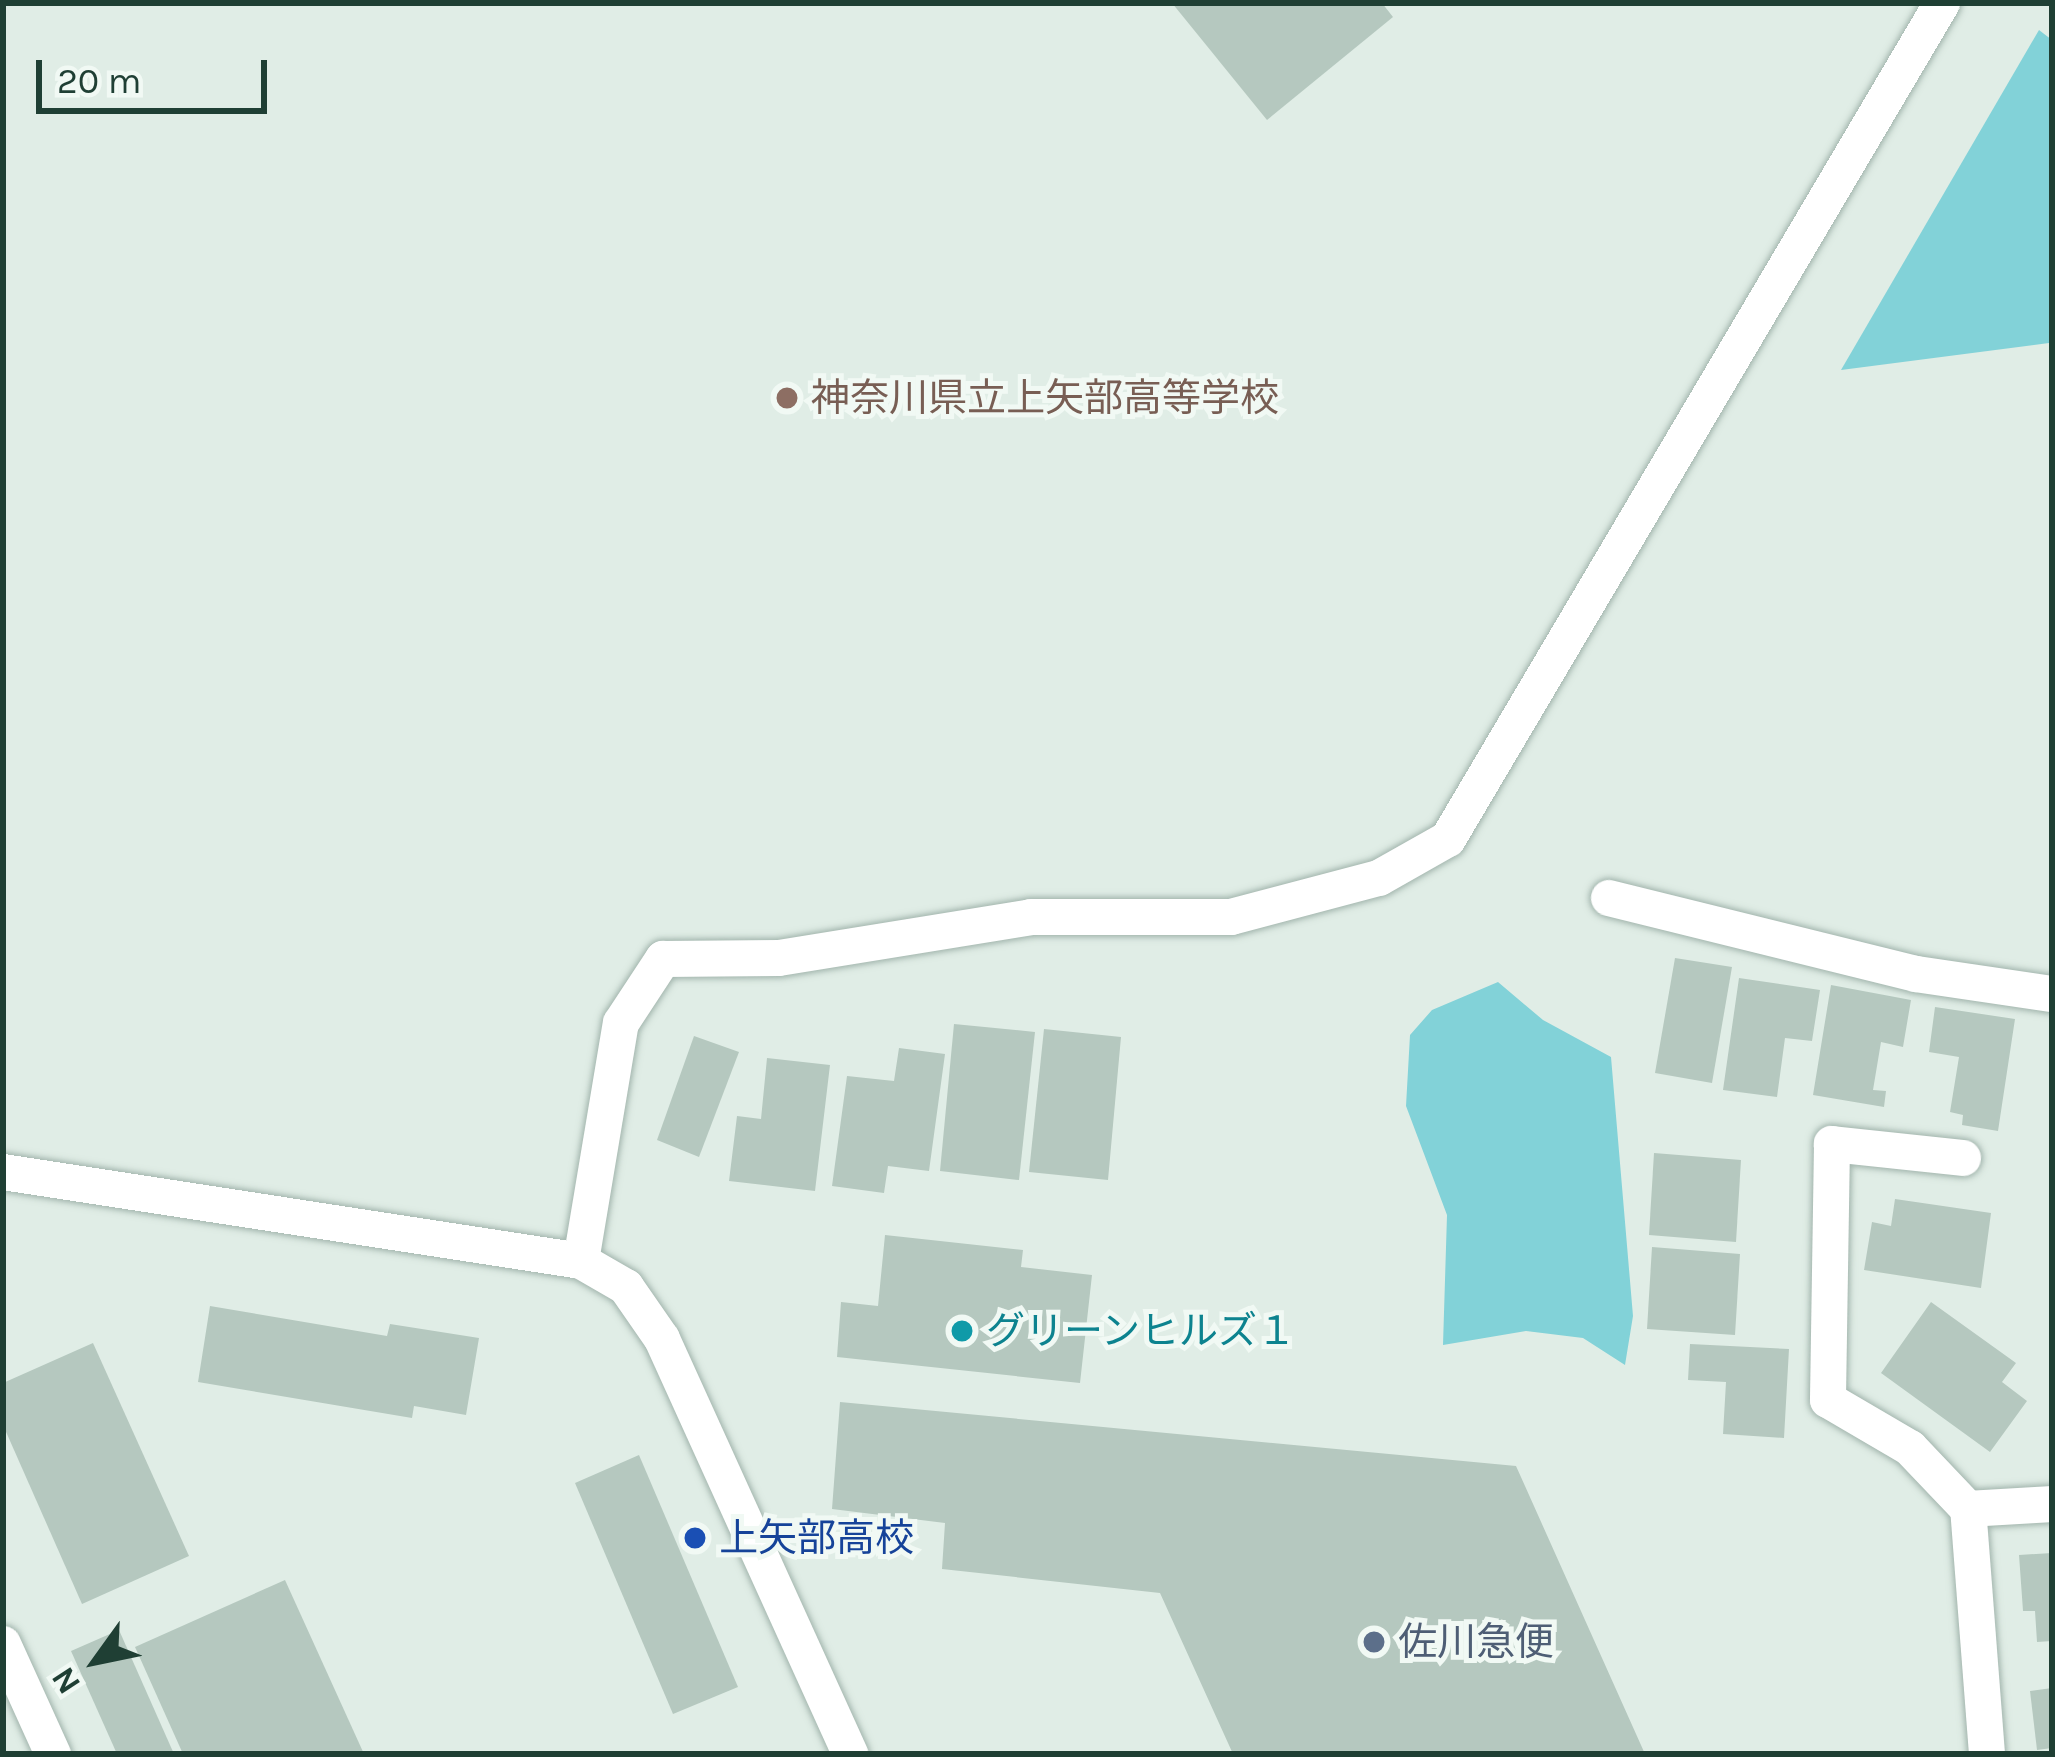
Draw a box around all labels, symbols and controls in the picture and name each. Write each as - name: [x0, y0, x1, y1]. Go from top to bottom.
- scale bar: [42, 36, 273, 110]
- text: 20 m: [57, 60, 141, 102]
- place label: 神奈川県立上矢部高等学校: [811, 375, 1279, 421]
- marker: 神奈川県立上矢部高等学校: [774, 385, 800, 411]
- place label: グリーンヒルズ１: [986, 1308, 1298, 1354]
- marker: グリーンヒルズ１: [949, 1318, 975, 1344]
- place label: 上矢部高校: [719, 1515, 914, 1561]
- marker: 上矢部高校: [682, 1525, 708, 1551]
- north arrow: [36, 1601, 156, 1721]
- place label: 佐川急便: [1398, 1619, 1554, 1665]
- marker: 佐川急便: [1361, 1629, 1387, 1655]
- text: N: [43, 1660, 88, 1701]

